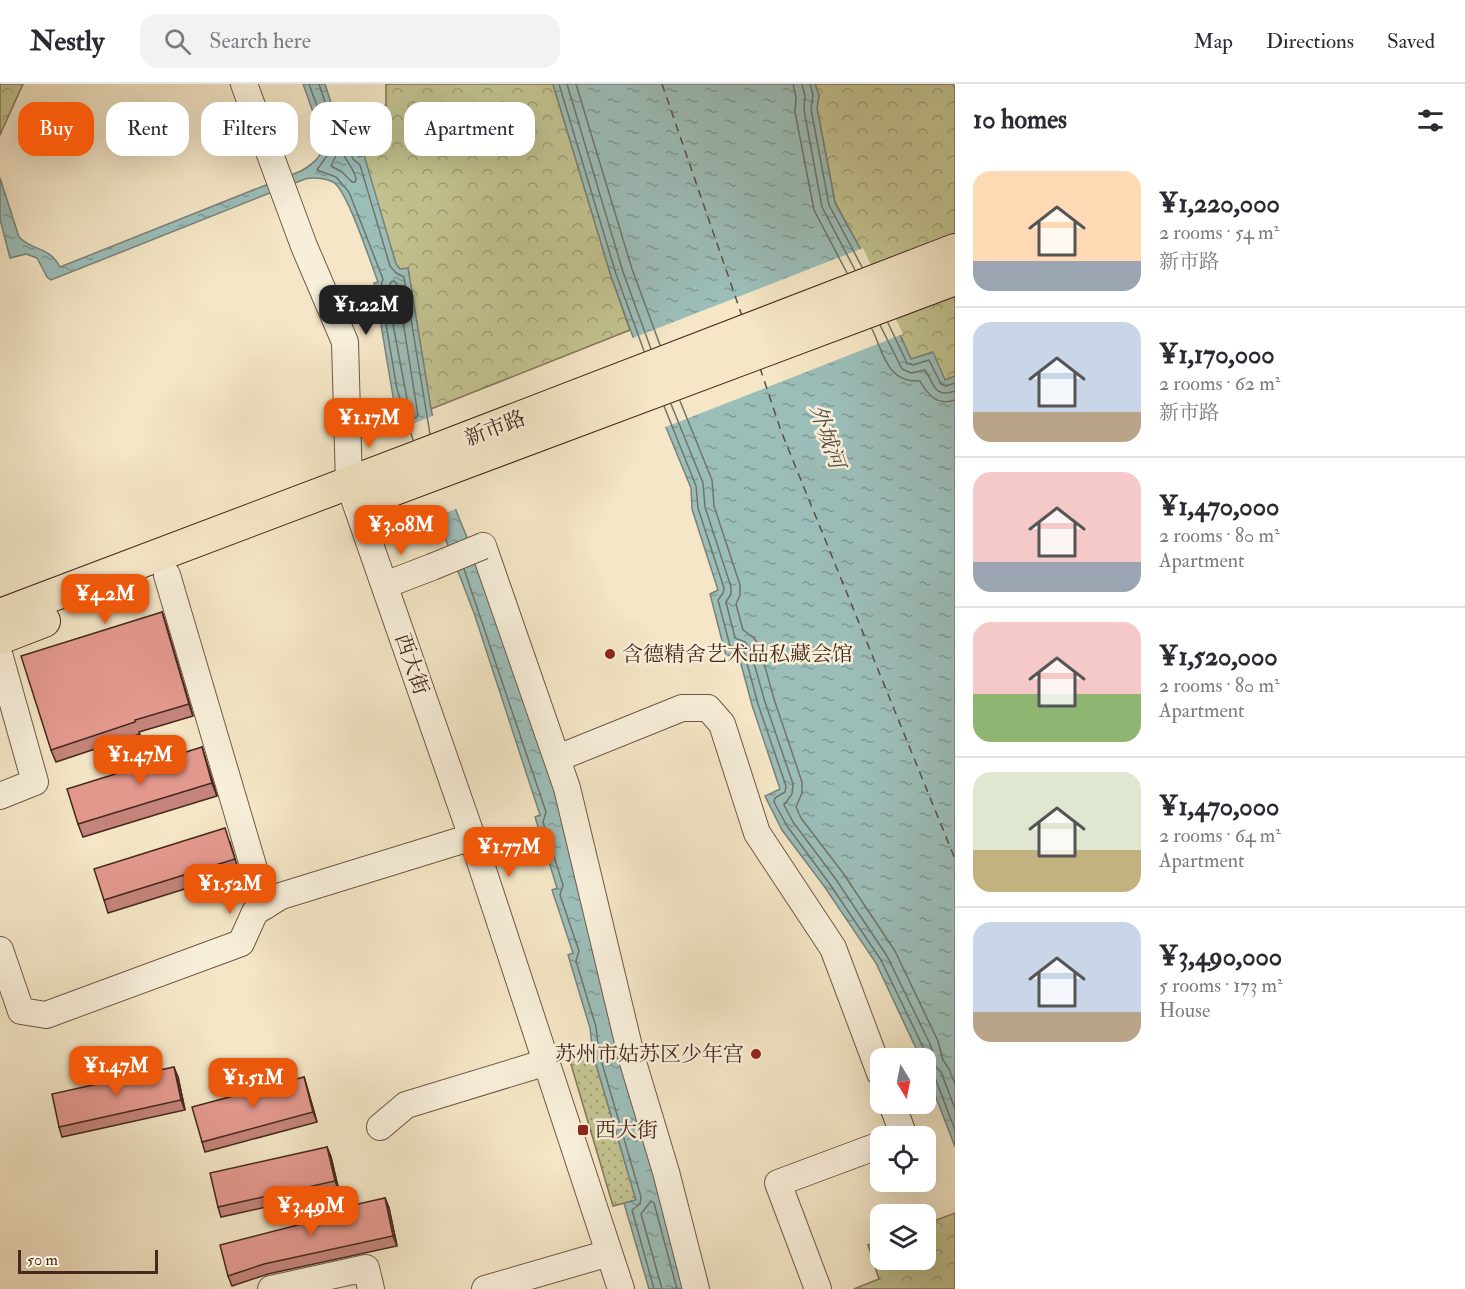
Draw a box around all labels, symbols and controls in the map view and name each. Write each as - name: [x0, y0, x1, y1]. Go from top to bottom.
- search box: [140, 14, 560, 68]
- text: Nestly: [30, 24, 104, 59]
- icon: search: [161, 25, 194, 58]
- text: Search here: [209, 27, 311, 55]
- text: Map: [1193, 28, 1233, 55]
- text: Directions: [1266, 28, 1354, 55]
- text: Saved: [1387, 28, 1435, 55]
- chip: Buy: [18, 102, 94, 156]
- chip: Rent: [106, 102, 189, 156]
- chip: Filters: [201, 102, 298, 156]
- chip: New: [310, 102, 392, 156]
- chip: Apartment: [404, 102, 535, 156]
- text: 10 homes: [973, 104, 1067, 136]
- icon: filters: [1414, 104, 1447, 137]
- text: ¥1,220,000: [1159, 188, 1280, 220]
- icon: home: [1021, 195, 1093, 267]
- text: 2 rooms · 54 m²: [1159, 220, 1279, 245]
- text: 新市路: [1159, 249, 1219, 274]
- pin: ¥1.22M: [317, 285, 415, 336]
- text: ¥1.22M: [333, 292, 399, 317]
- text: ¥1,170,000: [1159, 339, 1275, 371]
- icon: home: [1021, 346, 1093, 418]
- text: 2 rooms · 62 m²: [1159, 371, 1280, 396]
- pin: ¥1.17M: [320, 398, 418, 449]
- text: 新市路: [1159, 400, 1219, 425]
- water label: 外城河: [803, 401, 852, 476]
- text: ¥1.17M: [338, 405, 400, 430]
- street label: 新市路: [461, 405, 529, 452]
- text: ¥1,470,000: [1159, 491, 1279, 523]
- icon: home: [1021, 496, 1093, 568]
- pin: ¥3.08M: [352, 505, 450, 556]
- text: ¥3.08M: [368, 512, 434, 537]
- text: 2 rooms · 80 m²: [1159, 523, 1280, 548]
- text: Apartment: [1159, 548, 1244, 573]
- pin: ¥4.2M: [63, 574, 147, 625]
- text: ¥4.2M: [75, 581, 135, 606]
- street label: 西大街: [389, 630, 435, 698]
- place label: 含德精舍艺术品私藏会馆: [622, 641, 853, 668]
- text: ¥1,520,000: [1159, 641, 1278, 673]
- icon: home: [1021, 646, 1093, 718]
- marker: 含德精舍艺术品私藏会馆: [603, 647, 617, 661]
- text: 2 rooms · 80 m²: [1159, 673, 1280, 698]
- text: Apartment: [1159, 698, 1244, 723]
- pin: ¥1.47M: [91, 735, 189, 786]
- text: ¥1.47M: [107, 742, 173, 767]
- text: ¥1,470,000: [1159, 791, 1279, 823]
- icon: home: [1021, 796, 1093, 868]
- text: 2 rooms · 64 m²: [1159, 823, 1281, 848]
- pin: ¥1.77M: [460, 827, 558, 878]
- text: ¥1.77M: [478, 834, 541, 859]
- text: Apartment: [1159, 848, 1244, 873]
- pin: ¥1.52M: [181, 864, 279, 915]
- text: ¥1.52M: [198, 871, 262, 896]
- text: ¥3,490,000: [1159, 941, 1282, 973]
- icon: home: [1021, 946, 1093, 1018]
- text: 5 rooms · 173 m²: [1159, 973, 1283, 998]
- text: House: [1159, 998, 1210, 1023]
- place label: 苏州市姑苏区少年宫: [555, 1041, 744, 1068]
- pin: ¥1.47M: [67, 1046, 165, 1097]
- marker: 苏州市姑苏区少年宫: [749, 1047, 763, 1061]
- north arrow: [870, 1048, 936, 1114]
- map controls: [870, 1048, 936, 1270]
- text: ¥1.47M: [83, 1053, 149, 1078]
- pin: ¥1.51M: [204, 1058, 302, 1109]
- text: ¥1.51M: [222, 1065, 284, 1090]
- place label: 西大街: [595, 1117, 658, 1144]
- marker: 西大街: [576, 1123, 590, 1137]
- button: locate: [870, 1126, 936, 1192]
- pin: ¥3.49M: [262, 1186, 360, 1237]
- text: ¥3.49M: [277, 1193, 345, 1218]
- button: layers: [870, 1204, 936, 1270]
- scale bar: [18, 1247, 158, 1274]
- text: 50 m: [27, 1250, 58, 1270]

